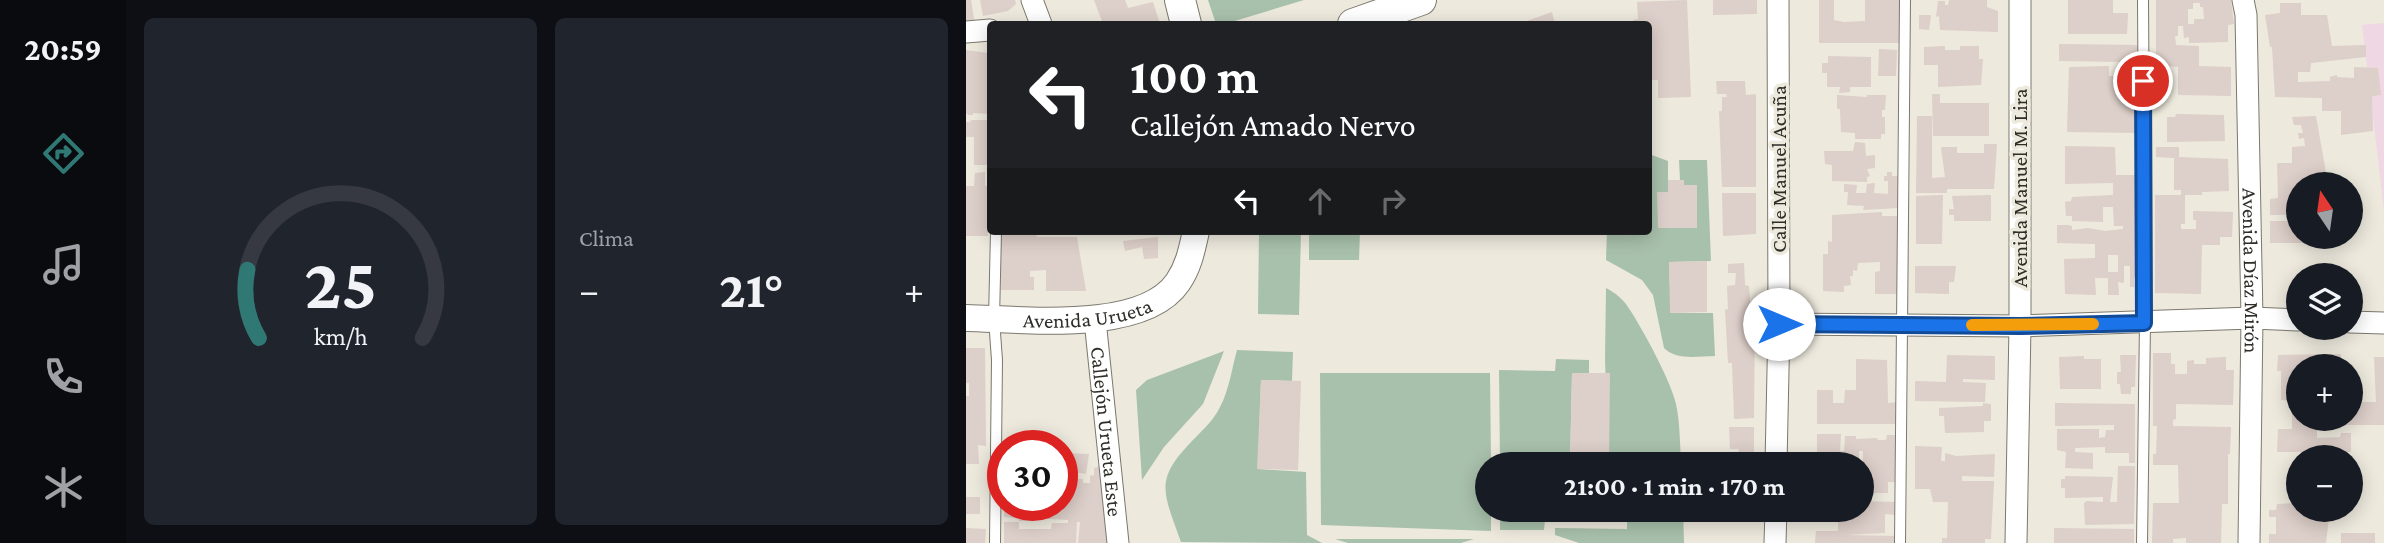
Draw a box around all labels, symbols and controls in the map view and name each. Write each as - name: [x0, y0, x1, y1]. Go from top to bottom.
- text: 20:59: [24, 31, 102, 67]
- icon: left: [1015, 49, 1106, 140]
- text: 100 m: [1130, 49, 1259, 104]
- pin: [2113, 51, 2173, 111]
- icon: arrive: [2124, 62, 2162, 100]
- street label: Calle Manuel Acuña: [1767, 85, 1791, 253]
- street label: Avenida Manuel M. Lira: [2008, 88, 2032, 287]
- text: Callejón Amado Nervo: [1130, 107, 1416, 143]
- icon: directions: [39, 129, 88, 178]
- north arrow: [2286, 172, 2362, 248]
- map controls: [2286, 172, 2363, 522]
- icon: left: [1228, 182, 1266, 220]
- icon: ahead: [1301, 182, 1339, 220]
- icon: right: [1374, 182, 1412, 220]
- street label: Avenida Díaz Mirón: [2237, 188, 2264, 354]
- text: Clima: [579, 225, 634, 251]
- icon: music: [39, 240, 88, 289]
- text: 25: [304, 243, 377, 324]
- text: 21°: [719, 260, 784, 318]
- button: layers: [2286, 263, 2363, 340]
- text: −: [579, 269, 599, 311]
- text: +: [904, 269, 924, 311]
- position arrow: [1742, 287, 1816, 361]
- street label: Avenida Urueta: [1023, 293, 1156, 333]
- text: km/h: [314, 322, 367, 349]
- street label: Callejón Urueta Este: [1086, 345, 1127, 518]
- icon: phone: [39, 352, 88, 401]
- button: +: [2286, 354, 2363, 431]
- speed limit sign: 30: [987, 430, 1078, 521]
- button: −: [2286, 445, 2363, 522]
- icon: climate: [39, 463, 88, 512]
- text: 21:00 · 1 min · 170 m: [1564, 472, 1785, 501]

